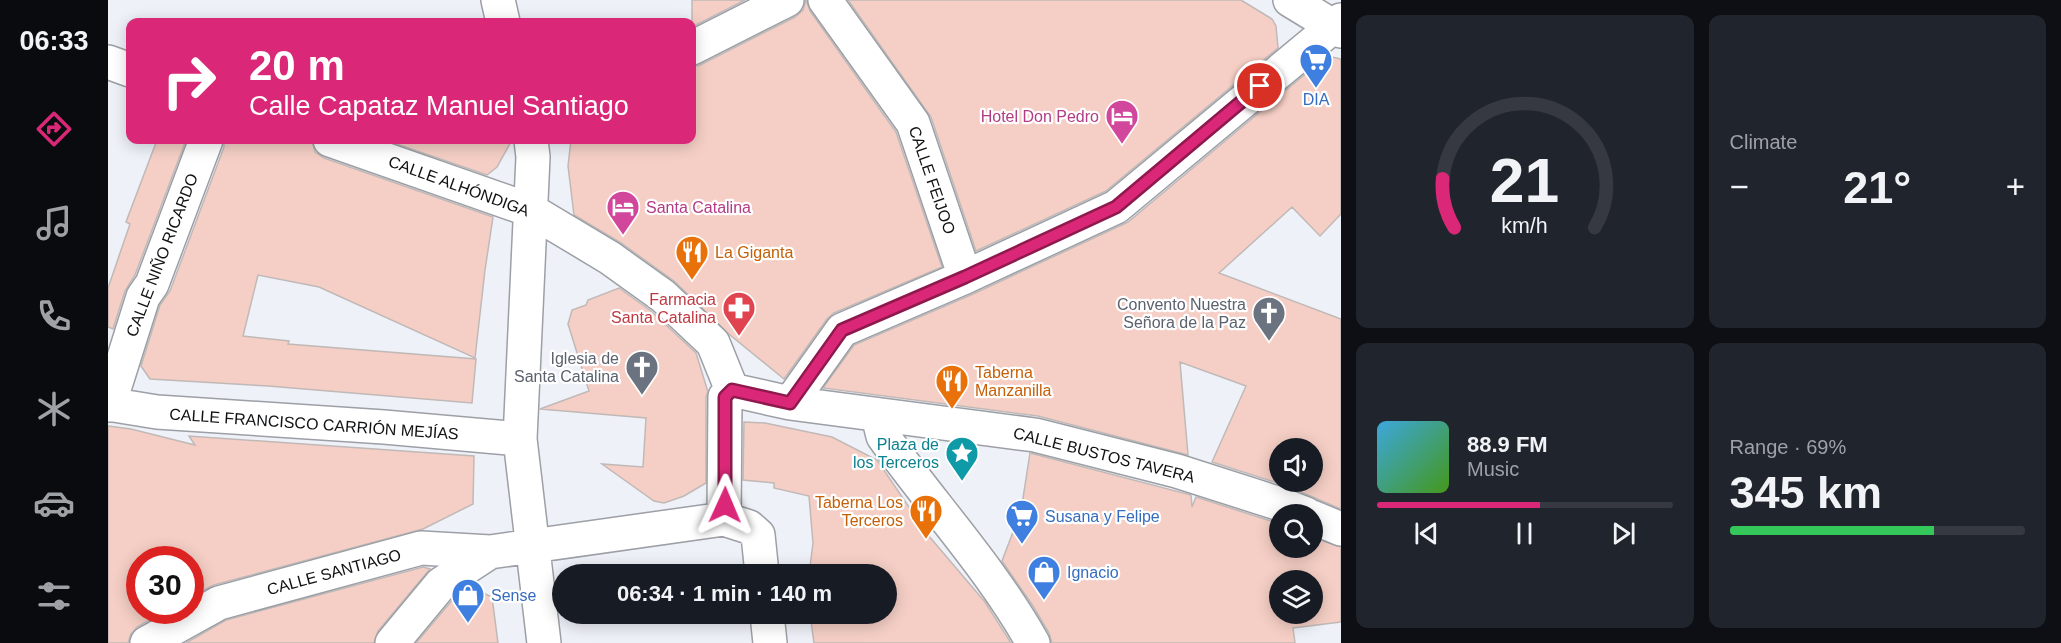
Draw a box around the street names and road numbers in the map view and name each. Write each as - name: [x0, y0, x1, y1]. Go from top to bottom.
- street label: CALLE FEIJOO: [906, 124, 958, 236]
- street label: CALLE ALHÓNDIGA: [386, 152, 532, 219]
- street label: CALLE NIÑO RICARDO: [121, 170, 201, 339]
- street label: CALLE FRANCISCO CARRIÓN MEJÍAS: [169, 404, 459, 443]
- street label: CALLE BUSTOS TAVERA: [1011, 424, 1197, 486]
- street label: CALLE SANTIAGO: [265, 546, 403, 598]

